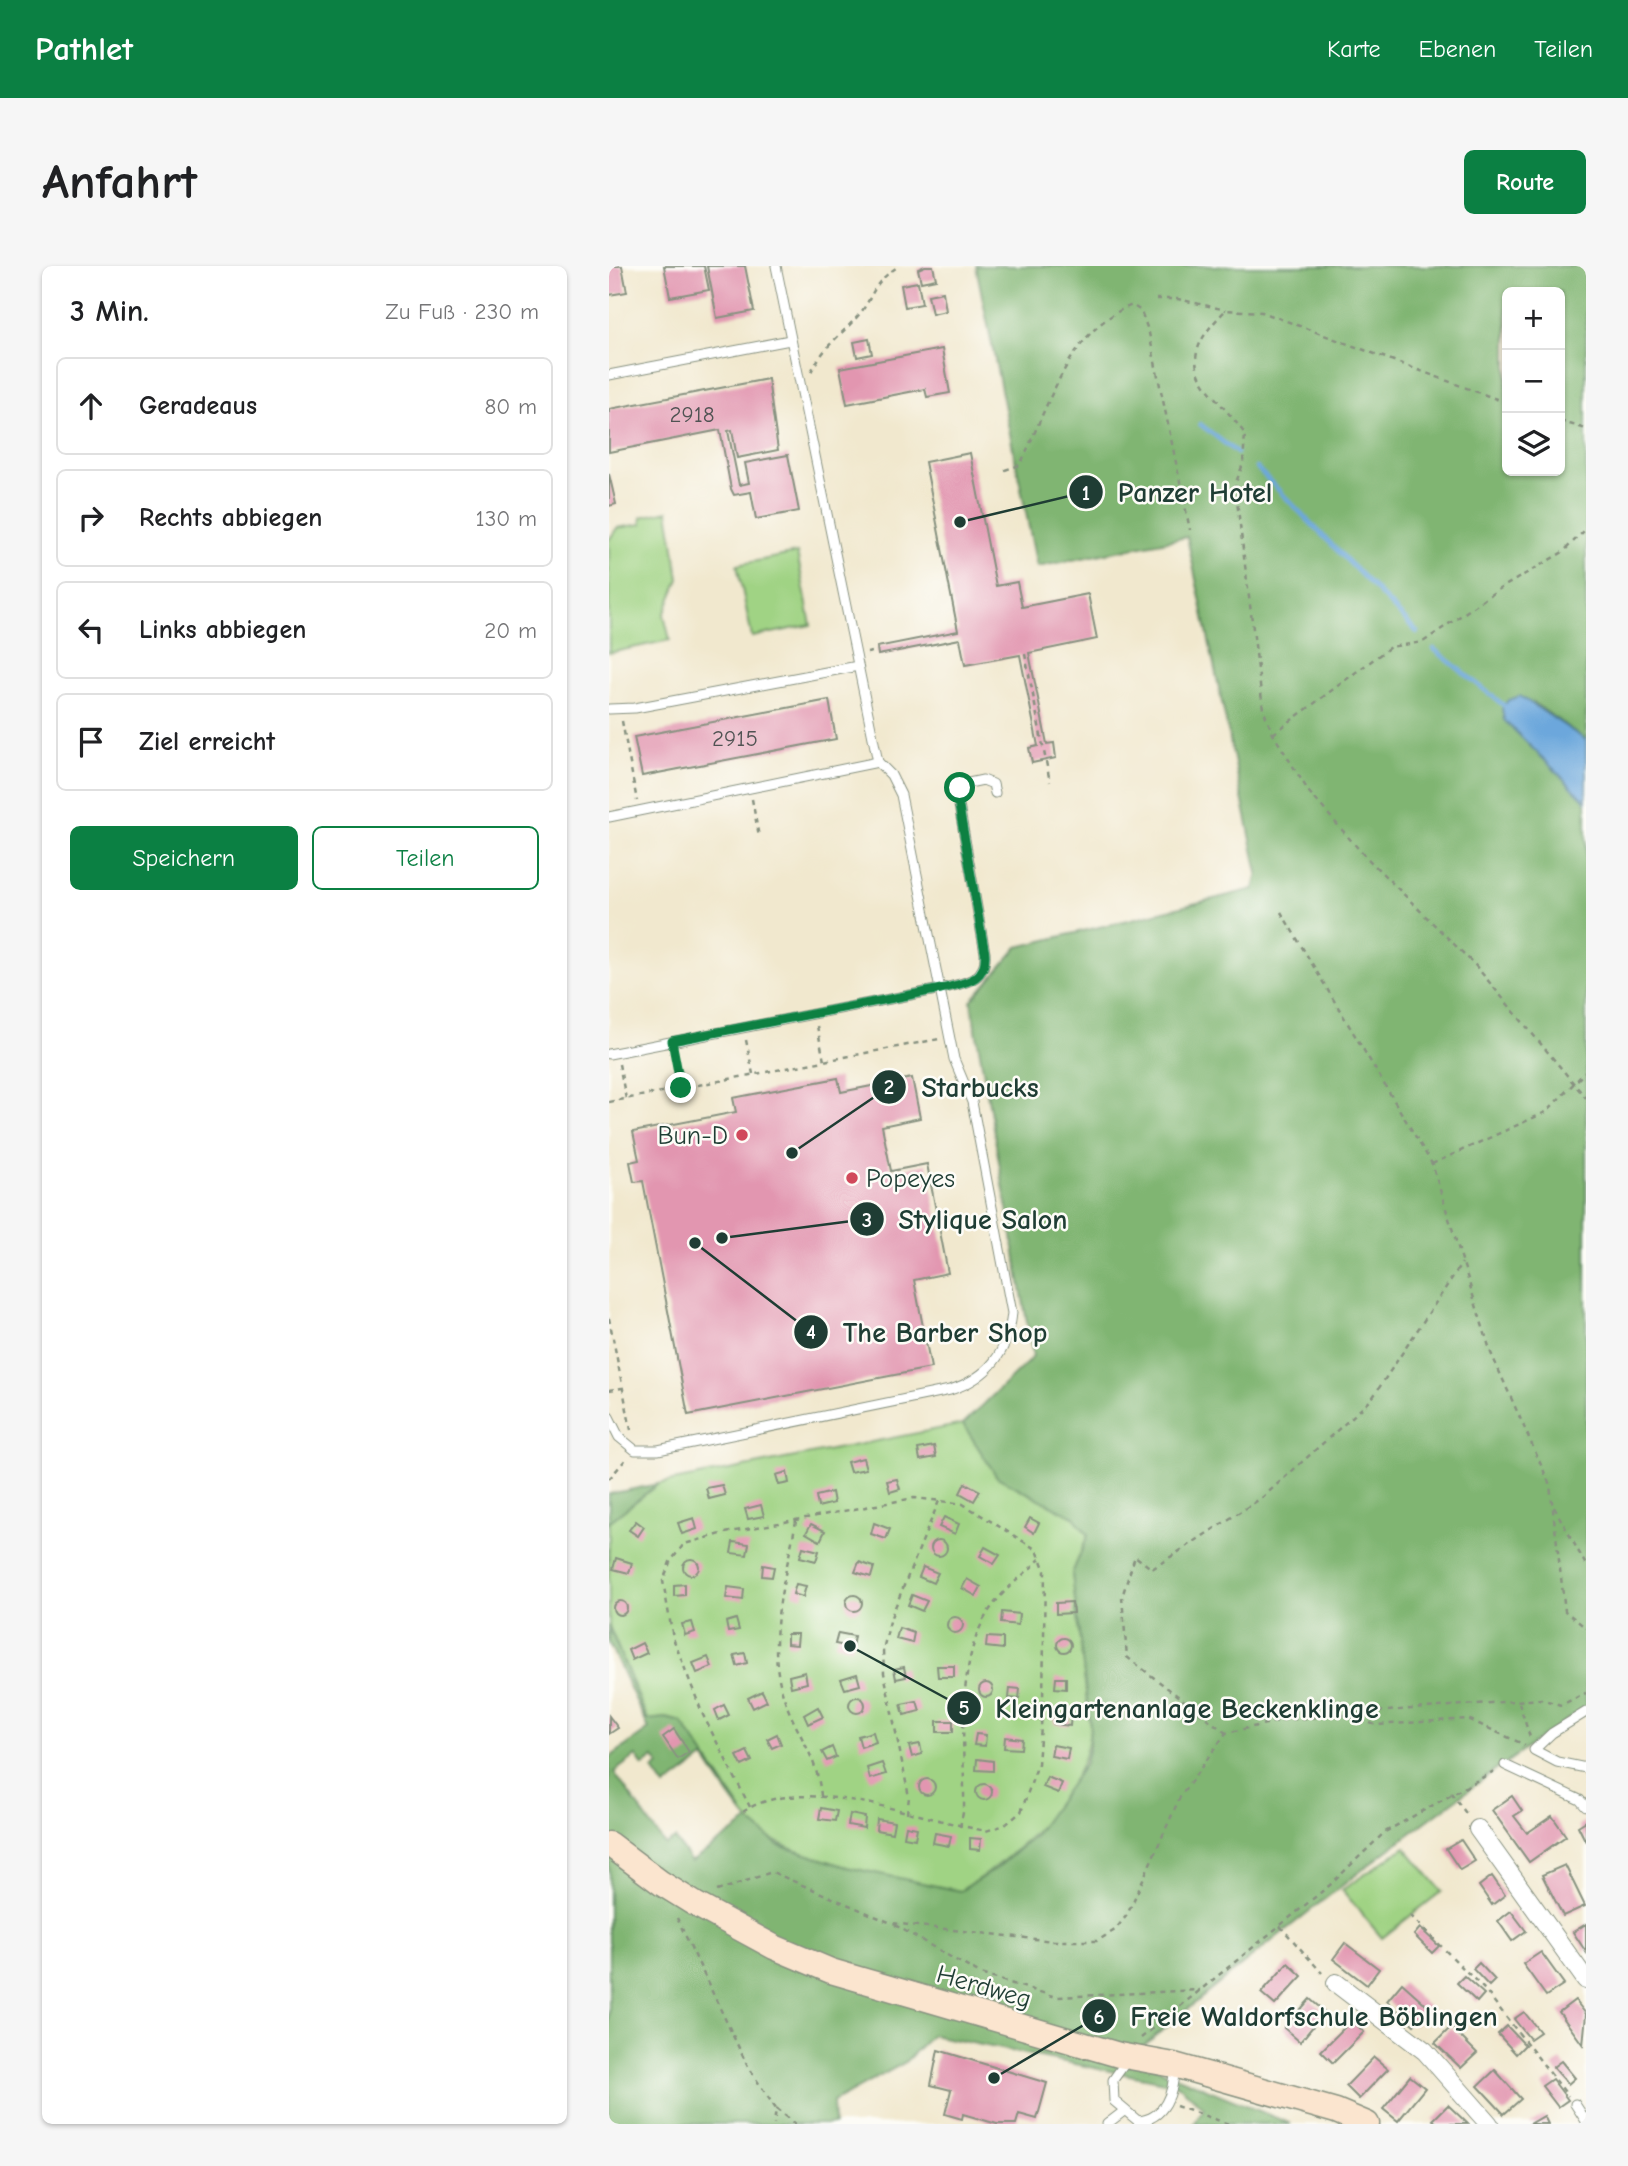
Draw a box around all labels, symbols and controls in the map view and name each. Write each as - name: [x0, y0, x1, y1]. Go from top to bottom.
- text: Pathlet: [35, 30, 133, 68]
- text: Karte: [1327, 35, 1380, 63]
- text: Ebenen: [1418, 35, 1496, 63]
- text: Teilen: [1534, 35, 1593, 63]
- button: Route: [1464, 150, 1586, 214]
- text: Anfahrt: [42, 154, 197, 210]
- map controls: [1502, 287, 1565, 476]
- button: +: [1502, 287, 1565, 350]
- text: 3 Min.: [70, 294, 149, 329]
- text: Zu Fuß · 230 m: [385, 298, 539, 325]
- button: −: [1502, 350, 1565, 413]
- icon: ahead: [72, 387, 110, 425]
- text: Geradeaus: [139, 391, 257, 421]
- text: 80 m: [484, 393, 537, 420]
- house number: 2918: [669, 401, 715, 428]
- button: layers: [1502, 413, 1565, 476]
- callout: Panzer Hotel: [1068, 468, 1286, 517]
- text: Panzer Hotel: [1118, 477, 1272, 509]
- text: 1: [1082, 481, 1090, 505]
- icon: right: [72, 499, 110, 537]
- text: Rechts abbiegen: [139, 503, 322, 533]
- text: 130 m: [476, 505, 537, 532]
- icon: left: [72, 611, 110, 649]
- text: Links abbiegen: [139, 615, 306, 645]
- text: 20 m: [484, 617, 537, 644]
- icon: arrive: [72, 723, 110, 761]
- house number: 2915: [712, 725, 758, 752]
- text: Ziel erreicht: [139, 727, 275, 757]
- route start: [944, 772, 975, 803]
- button: Speichern: [70, 826, 298, 890]
- button: Teilen: [312, 826, 539, 890]
- callout: Starbucks: [872, 1062, 1052, 1111]
- route end: [665, 1072, 696, 1103]
- text: Starbucks: [921, 1072, 1039, 1104]
- text: 2: [884, 1075, 894, 1099]
- place label: Bun-D: [657, 1121, 728, 1151]
- marker: Bun-D: [734, 1127, 750, 1143]
- place label: Popeyes: [866, 1164, 955, 1194]
- marker: Popeyes: [844, 1170, 860, 1186]
- callout: Stylique Salon: [849, 1195, 1082, 1244]
- text: Stylique Salon: [898, 1204, 1068, 1236]
- text: 3: [862, 1208, 872, 1232]
- callout: The Barber Shop: [794, 1307, 1062, 1356]
- text: The Barber Shop: [843, 1317, 1047, 1349]
- text: 4: [806, 1320, 816, 1344]
- callout: Kleingartenanlage Beckenklinge: [946, 1684, 1392, 1733]
- text: Kleingartenanlage Beckenklinge: [995, 1693, 1379, 1725]
- text: 5: [958, 1696, 970, 1720]
- street label: Herdweg: [933, 1959, 1035, 2015]
- callout: Freie Waldorfschule Böblingen: [1081, 1992, 1512, 2041]
- text: Freie Waldorfschule Böblingen: [1130, 2001, 1498, 2033]
- text: 6: [1094, 2005, 1104, 2029]

